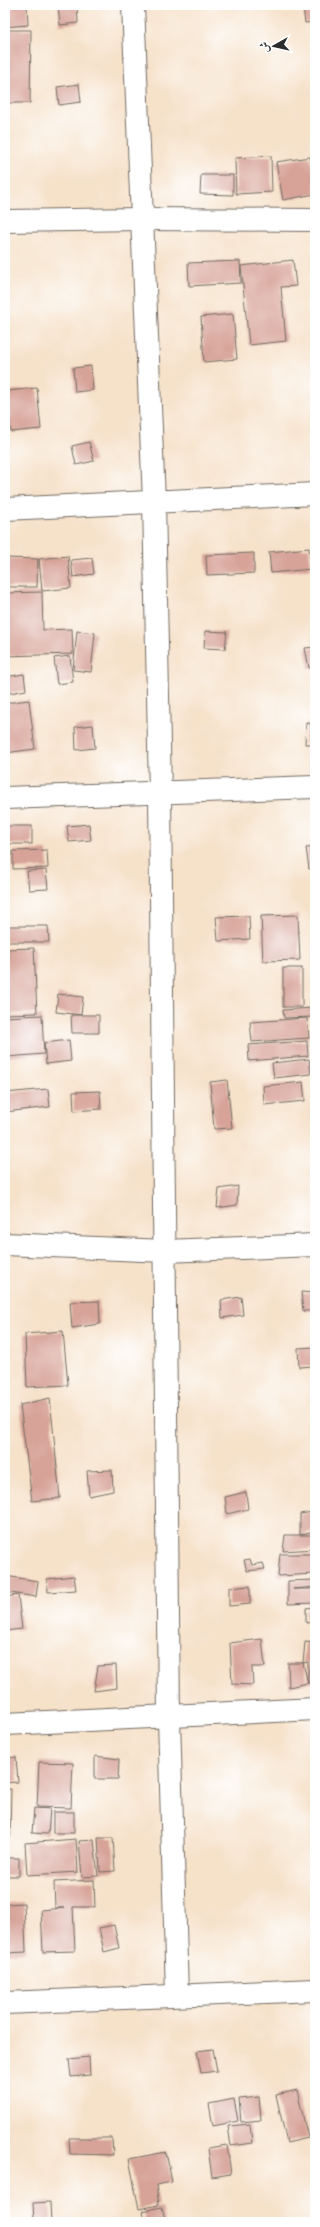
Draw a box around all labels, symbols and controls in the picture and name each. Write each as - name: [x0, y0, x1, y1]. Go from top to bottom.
- north arrow: [254, 26, 294, 66]
- text: ش: [257, 41, 272, 54]

